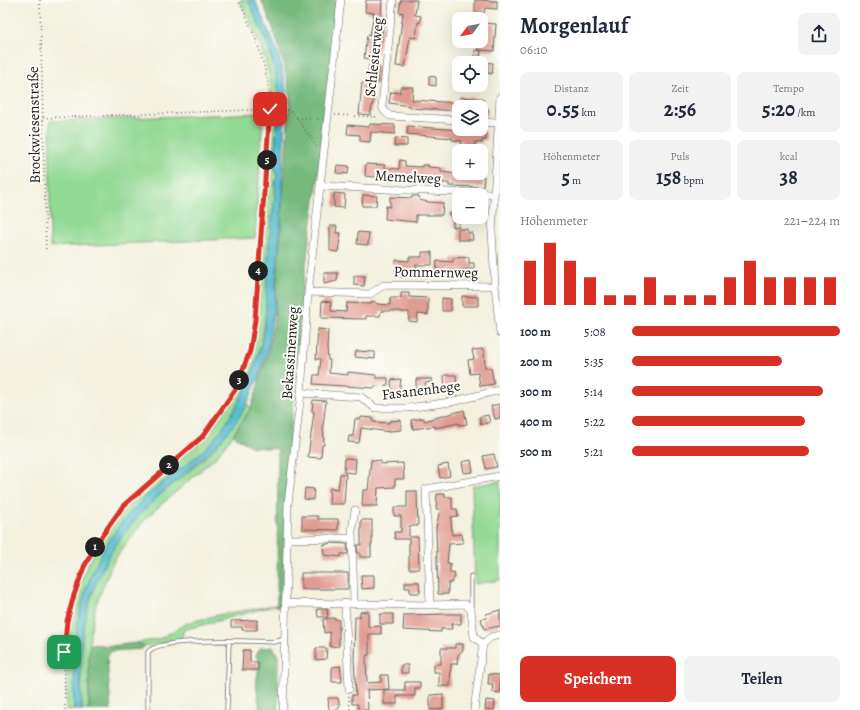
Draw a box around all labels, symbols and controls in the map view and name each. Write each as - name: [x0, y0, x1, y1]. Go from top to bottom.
- text: Morgenlauf: [520, 11, 628, 41]
- north arrow: [452, 12, 488, 48]
- map controls: [452, 12, 488, 224]
- button: share: [798, 13, 840, 55]
- street label: Schlesierweg: [360, 16, 388, 98]
- text: 06:10: [520, 41, 547, 58]
- button: locate: [452, 56, 488, 92]
- street label: Brockwiesenstraße: [23, 66, 45, 184]
- text: Distanz: [554, 81, 589, 96]
- text: Zeit: [671, 81, 689, 96]
- text: Tempo: [773, 81, 804, 96]
- pin: [253, 92, 287, 126]
- text: 0.55: [547, 96, 579, 123]
- text: 2:56: [664, 96, 696, 123]
- text: 5:20: [762, 96, 795, 123]
- icon: check: [259, 98, 281, 120]
- button: layers: [452, 100, 488, 136]
- text: km: [579, 105, 596, 120]
- text: /km: [795, 105, 815, 120]
- button: +: [452, 144, 488, 180]
- text: Höhenmeter: [543, 149, 600, 164]
- text: Puls: [670, 149, 690, 164]
- text: kcal: [780, 149, 797, 164]
- pin: 5: [257, 150, 277, 170]
- text: 5: [265, 152, 269, 167]
- text: 5: [561, 164, 570, 191]
- text: 158: [656, 164, 681, 191]
- text: 38: [780, 164, 798, 191]
- street label: Memelweg: [374, 165, 442, 189]
- text: m: [570, 173, 581, 188]
- text: bpm: [681, 173, 704, 188]
- button: −: [452, 188, 488, 224]
- text: Höhenmeter: [520, 212, 588, 229]
- text: 221–224 m: [784, 212, 840, 229]
- pin: 4: [248, 261, 268, 281]
- street label: Pommernweg: [393, 261, 479, 283]
- text: 4: [255, 263, 261, 278]
- street label: Bekassinenweg: [277, 305, 303, 400]
- text: 100 m: [520, 323, 551, 340]
- text: 5:08: [584, 323, 606, 340]
- text: 200 m: [520, 353, 553, 370]
- text: 5:35: [584, 353, 604, 370]
- pin: 3: [229, 370, 249, 390]
- text: 3: [237, 372, 241, 387]
- street label: Fasanenhege: [381, 375, 462, 405]
- text: 300 m: [520, 383, 552, 400]
- text: 5:14: [584, 383, 603, 400]
- text: 400 m: [520, 413, 552, 430]
- text: 5:22: [584, 413, 605, 430]
- text: 500 m: [520, 443, 552, 460]
- text: 5:21: [584, 443, 603, 460]
- pin: 2: [159, 455, 179, 475]
- text: 2: [166, 457, 172, 472]
- pin: 1: [85, 537, 105, 557]
- text: 1: [93, 539, 97, 554]
- pin: [47, 635, 81, 669]
- icon: arrive: [53, 641, 75, 663]
- button: Speichern: [520, 656, 676, 702]
- button: Teilen: [684, 656, 840, 702]

